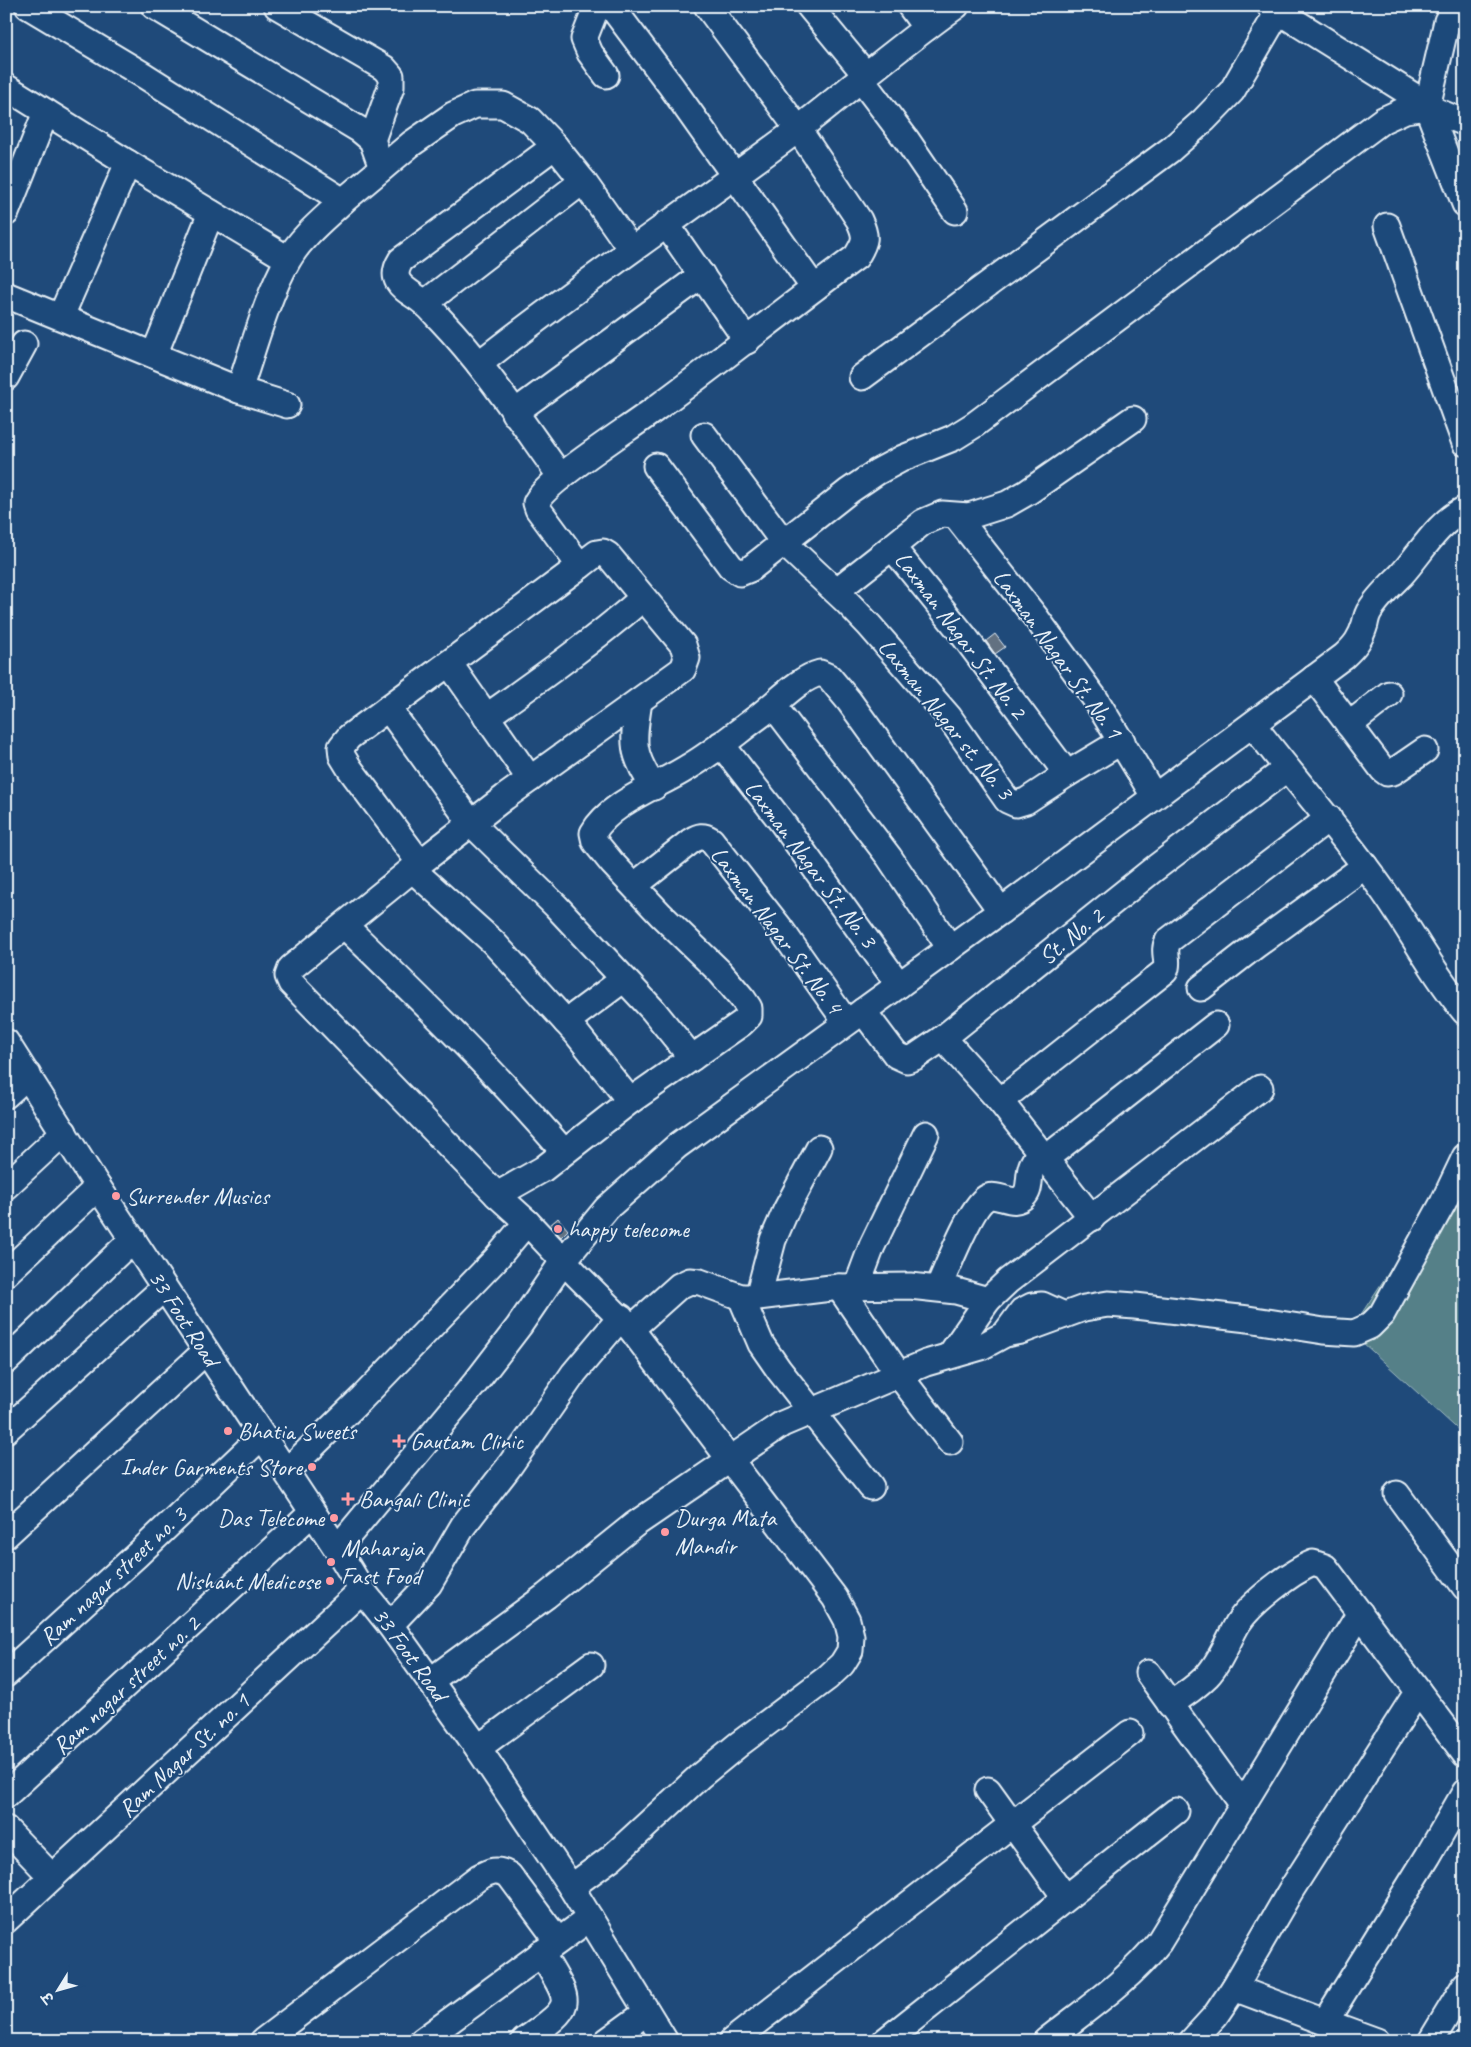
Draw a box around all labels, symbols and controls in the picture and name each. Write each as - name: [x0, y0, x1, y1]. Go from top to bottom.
- street label: Laxman Nagar St. No. 2: [888, 545, 1035, 726]
- street label: Laxman Nagar St. No. 1: [987, 564, 1130, 745]
- street label: Laxman Nagar st. No. 3: [872, 632, 1021, 807]
- street label: Laxman Nagar St. No. 3: [738, 774, 885, 955]
- street label: Laxman Nagar St. No. 4: [704, 840, 851, 1021]
- street label: St. No. 2: [1032, 899, 1111, 971]
- place label: Surrender Musics: [126, 1181, 271, 1211]
- marker: Surrender Musics: [110, 1190, 122, 1202]
- place label: happy telecome: [568, 1214, 691, 1244]
- marker: happy telecome: [552, 1223, 564, 1235]
- street label: 33 Foot Road: [142, 1264, 228, 1375]
- place label: Bhatia Sweets: [238, 1416, 358, 1446]
- marker: Bhatia Sweets: [222, 1425, 234, 1437]
- place label: Gautam Clinic: [410, 1426, 524, 1456]
- marker: Gautam Clinic: [392, 1434, 406, 1448]
- place label: Inder Garments Store: [120, 1452, 304, 1482]
- marker: Inder Garments Store: [306, 1461, 318, 1473]
- place label: Bangali Clinic: [359, 1484, 471, 1514]
- marker: Bangali Clinic: [341, 1492, 355, 1506]
- street label: Ram nagar street no. 3: [33, 1499, 194, 1652]
- place label: Das Telecome: [218, 1503, 326, 1533]
- place label: Durga Mata Mandir: [675, 1503, 777, 1561]
- marker: Das Telecome: [328, 1512, 340, 1524]
- marker: Durga Mata Mandir: [659, 1526, 671, 1538]
- place label: Maharaja Fast Food: [341, 1533, 425, 1591]
- marker: Maharaja Fast Food: [325, 1556, 337, 1568]
- place label: Nishant Medicose: [175, 1566, 322, 1596]
- marker: Nishant Medicose: [324, 1575, 336, 1587]
- street label: 33 Foot Road: [366, 1601, 456, 1710]
- street label: Ram nagar street no. 2: [46, 1608, 207, 1761]
- street label: Ram Nagar St. no. 1: [112, 1686, 257, 1824]
- north arrow: [32, 1964, 82, 2014]
- text: उ: [37, 1987, 59, 2008]

